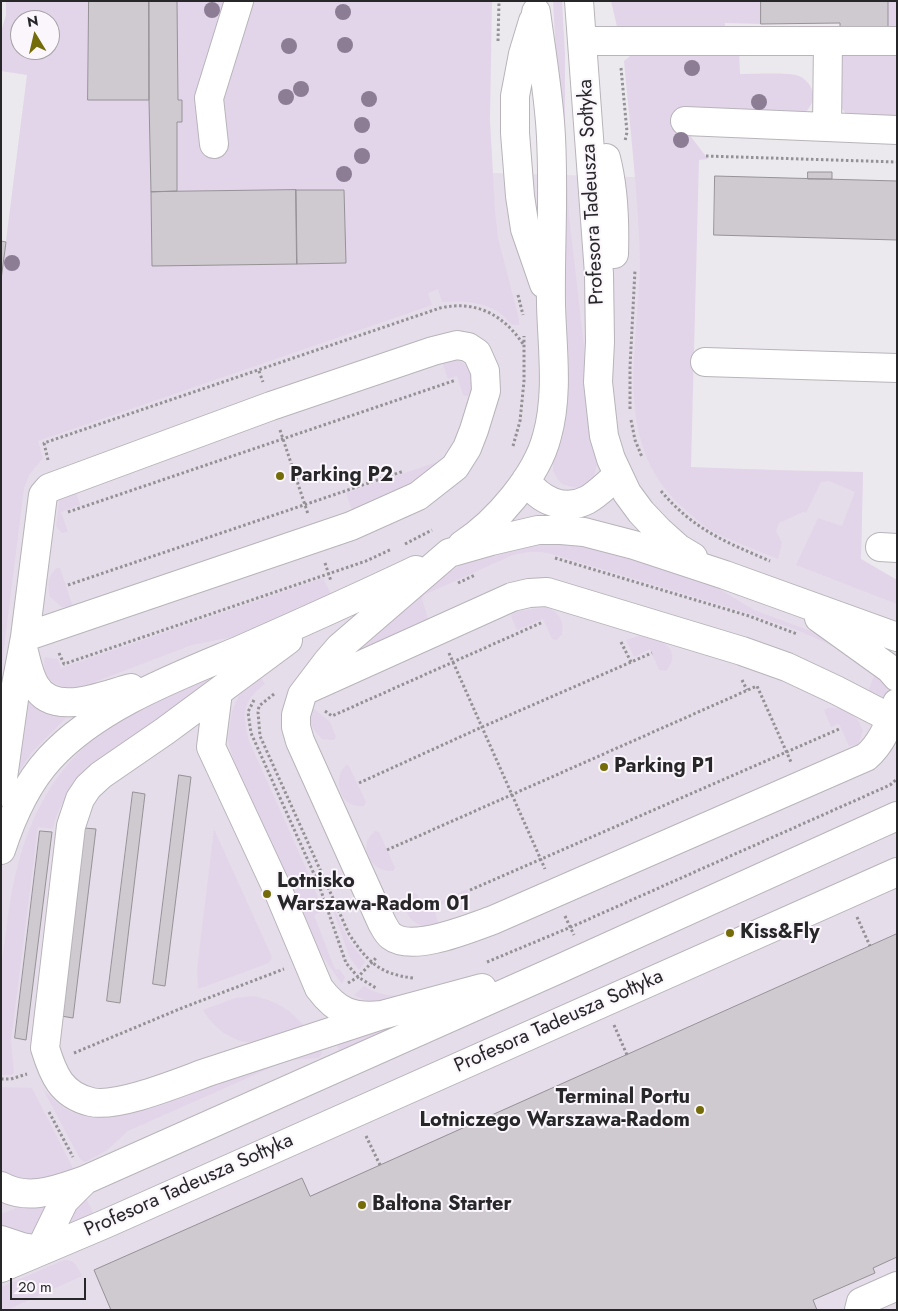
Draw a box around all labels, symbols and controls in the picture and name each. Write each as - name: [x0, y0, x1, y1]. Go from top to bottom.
- north arrow: [10, 10, 60, 60]
- text: N: [26, 10, 40, 32]
- street label: Profesora Tadeusza Sołtyka: [574, 79, 610, 305]
- place label: Parking P2: [290, 464, 393, 488]
- marker: Parking P2: [274, 470, 286, 482]
- place label: Parking P1: [614, 755, 714, 779]
- marker: Parking P1: [598, 761, 610, 773]
- place label: Lotnisko Warszawa-Radom 01: [277, 870, 470, 917]
- marker: Lotnisko Warszawa-Radom 01: [261, 888, 273, 900]
- place label: Kiss&Fly: [740, 921, 820, 945]
- marker: Kiss&Fly: [724, 927, 736, 939]
- street label: Profesora Tadeusza Sołtyka: [451, 965, 667, 1079]
- place label: Terminal Portu Lotniczego Warszawa-Radom: [420, 1086, 690, 1133]
- marker: Terminal Portu Lotniczego Warszawa-Radom: [694, 1104, 706, 1116]
- street label: Profesora Tadeusza Sołtyka: [81, 1129, 297, 1243]
- place label: Baltona Starter: [372, 1193, 512, 1217]
- marker: Baltona Starter: [356, 1199, 368, 1211]
- scale bar: [12, 1268, 89, 1300]
- text: 20 m: [18, 1276, 52, 1298]

